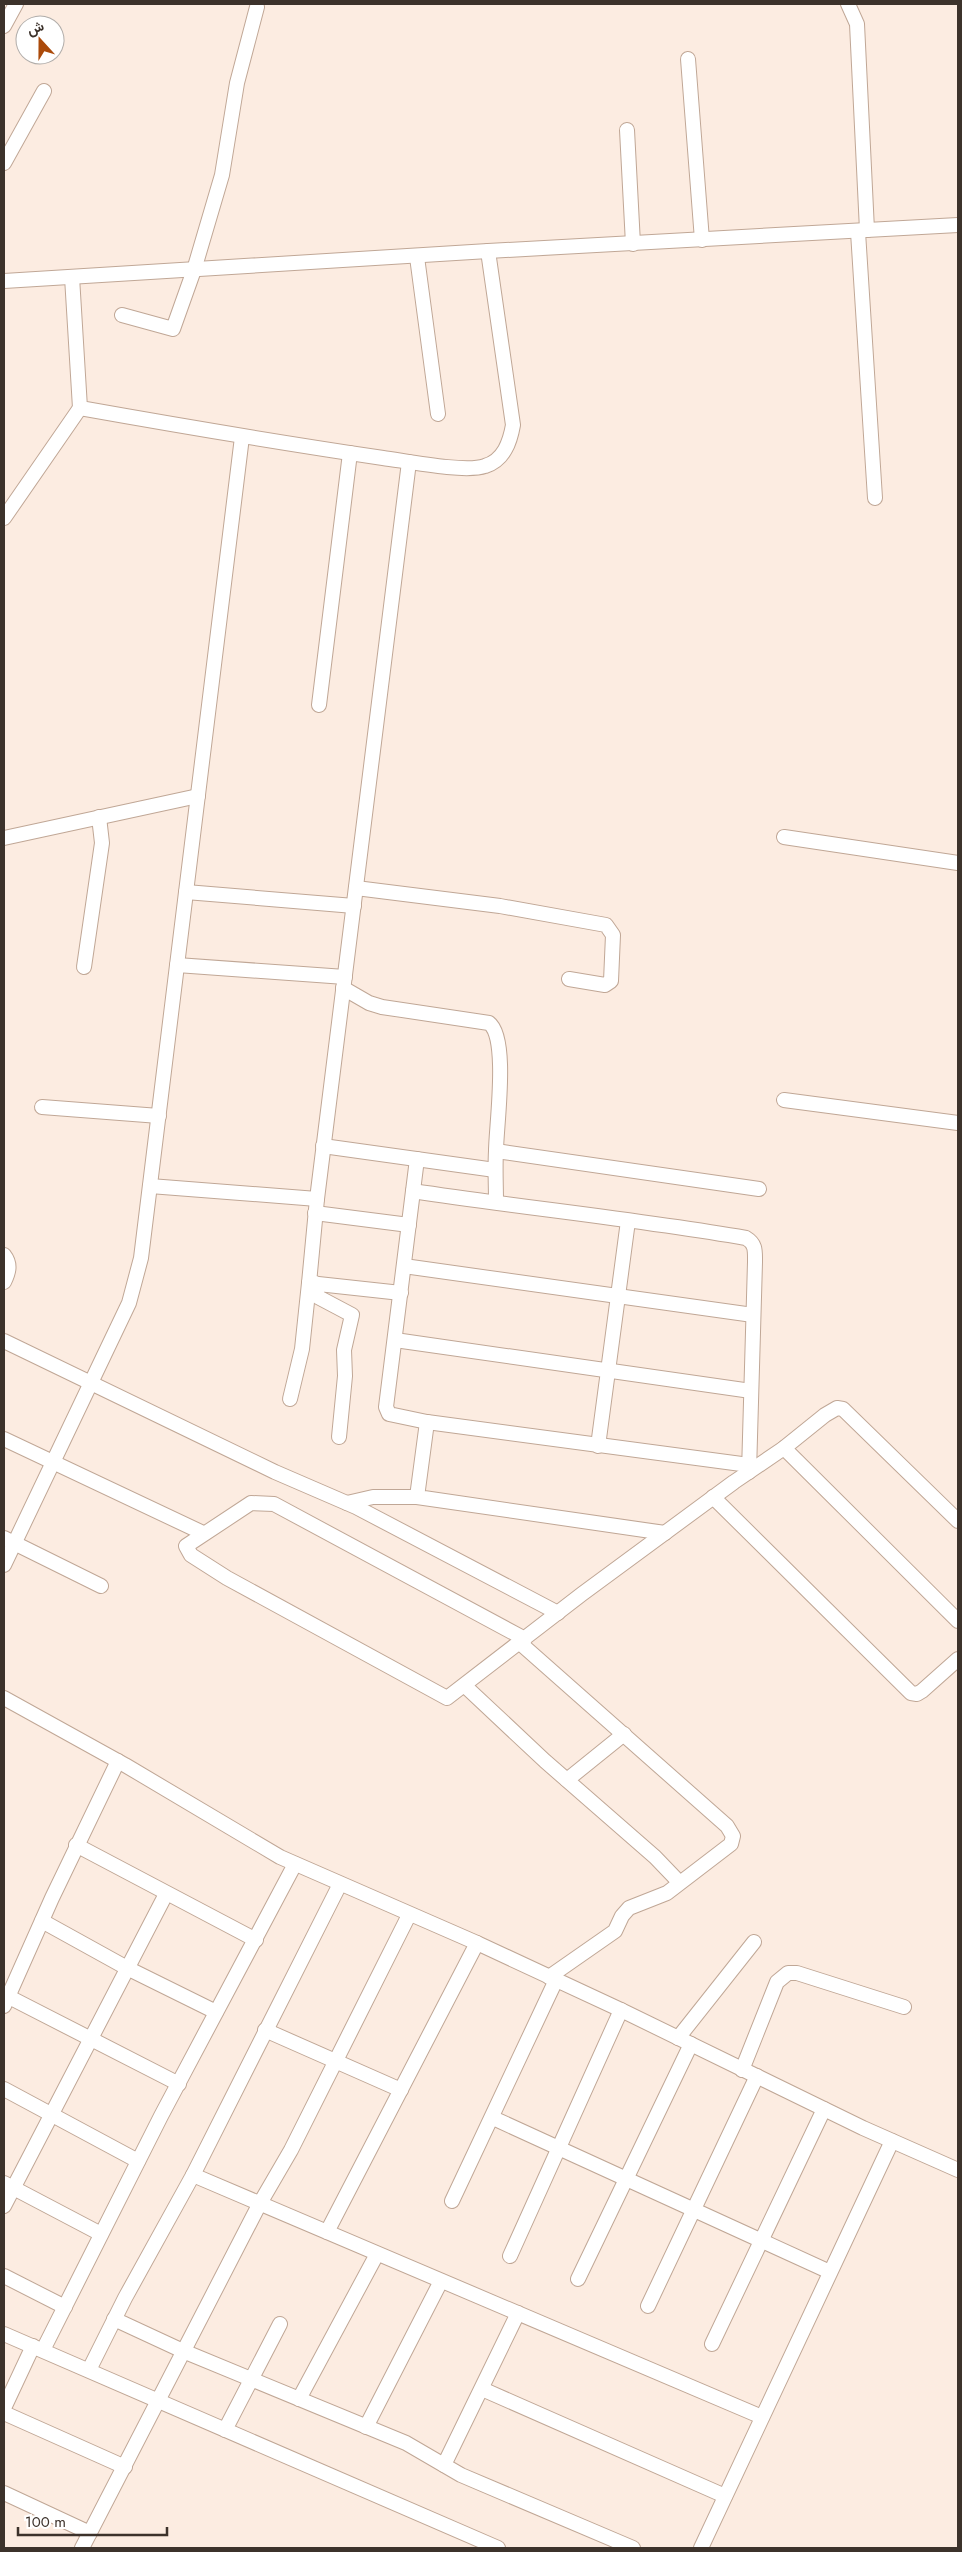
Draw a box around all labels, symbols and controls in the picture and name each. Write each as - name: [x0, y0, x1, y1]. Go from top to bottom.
- north arrow: [15, 15, 65, 65]
- text: ش: [24, 15, 47, 40]
- scale bar: [18, 2504, 166, 2536]
- text: 100 m: [25, 2511, 66, 2533]

